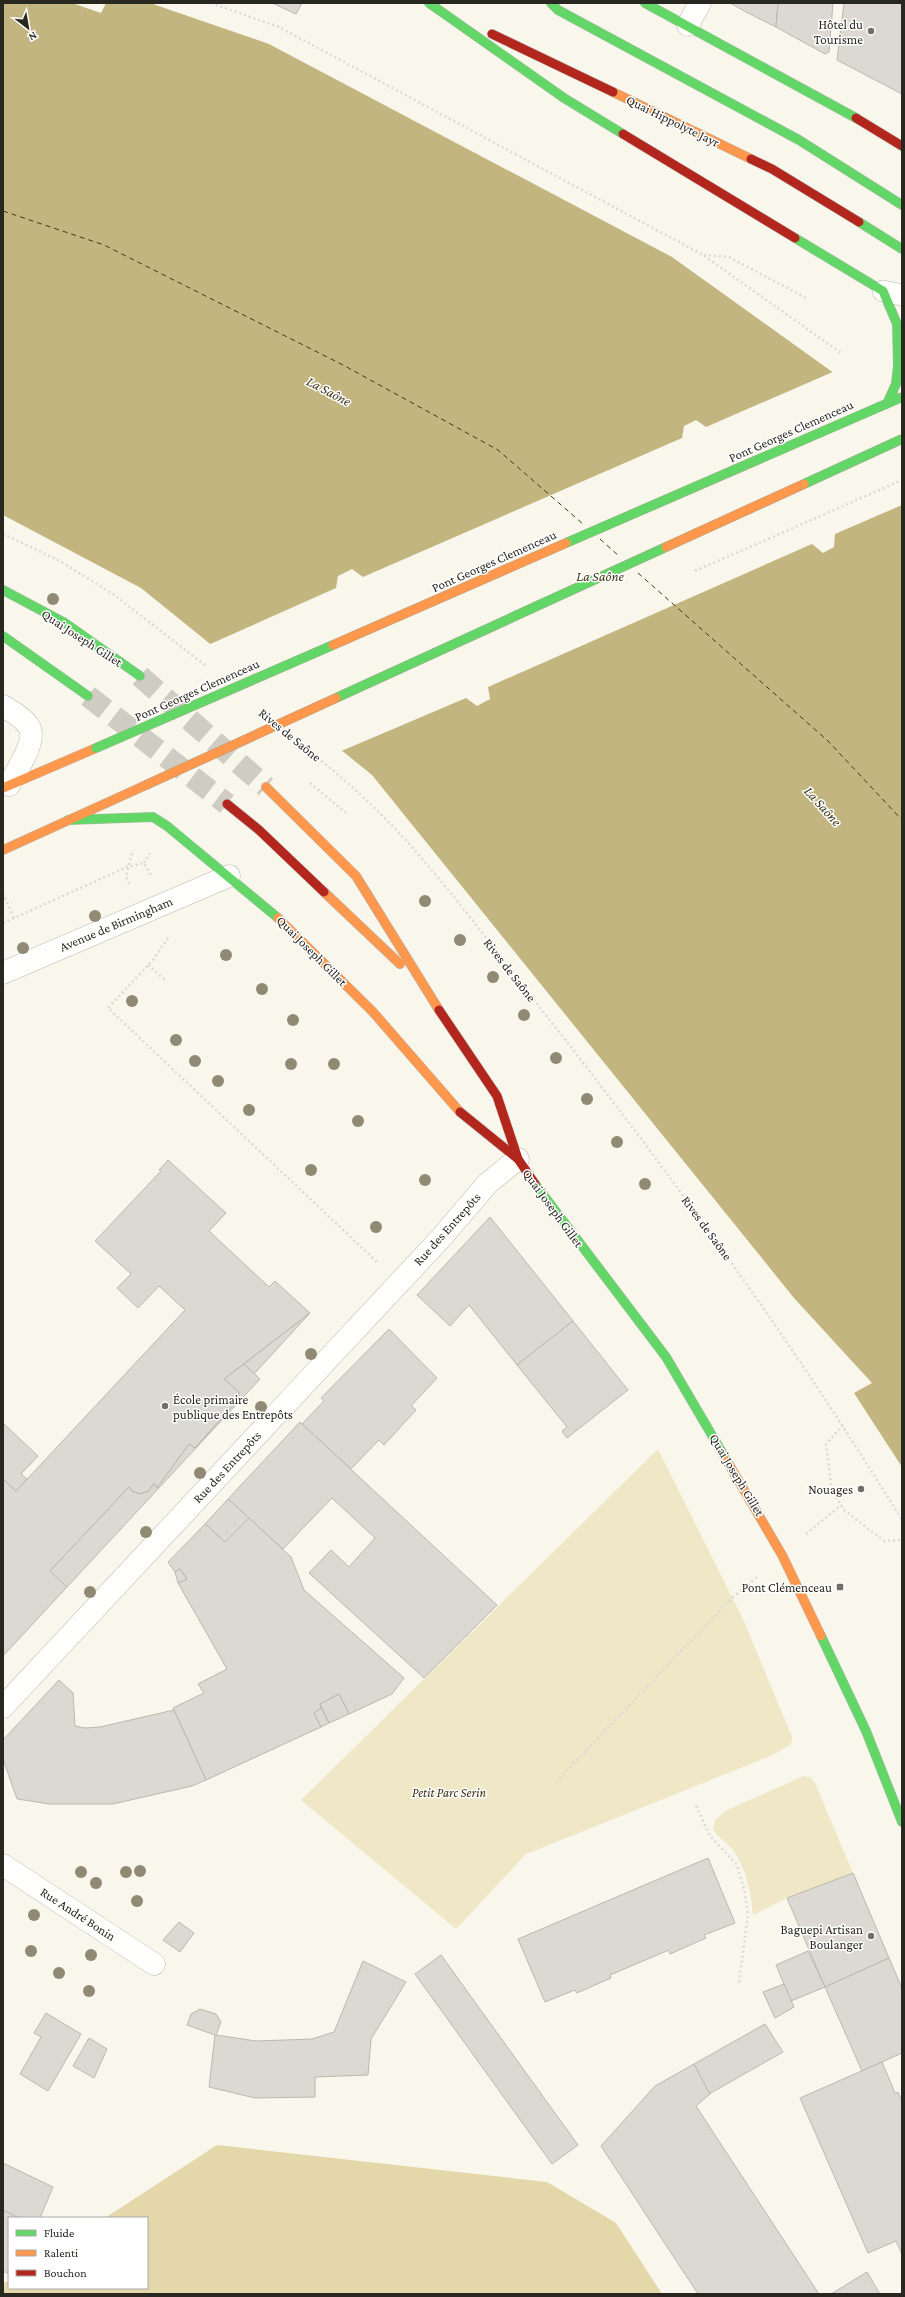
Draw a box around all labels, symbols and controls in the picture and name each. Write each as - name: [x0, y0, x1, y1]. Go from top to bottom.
- north arrow: [8, 8, 48, 48]
- place label: Hôtel du Tourisme: [814, 17, 863, 47]
- marker: Hôtel du Tourisme: [866, 26, 876, 36]
- text: N: [26, 29, 39, 44]
- street label: Quai Hippolyte Jayr: [624, 92, 722, 150]
- water label: La Saône: [304, 373, 354, 410]
- street label: Pont Georges Clemenceau: [726, 397, 856, 465]
- street label: Pont Georges Clemenceau: [429, 527, 559, 595]
- water label: La Saône: [576, 568, 625, 584]
- street label: Quai Joseph Gillet: [39, 606, 126, 670]
- street label: Pont Georges Clemenceau: [132, 656, 262, 724]
- street label: Rives de Saône: [256, 705, 324, 765]
- water label: La Saône: [801, 783, 845, 830]
- street label: Avenue de Birmingham: [57, 893, 175, 955]
- street label: Quai Joseph Gillet: [274, 913, 351, 990]
- street label: Rives de Saône: [481, 935, 539, 1005]
- street label: Quai Joseph Gillet: [520, 1166, 587, 1251]
- street label: Rue des Entrepôts: [410, 1189, 484, 1269]
- street label: Rives de Saône: [679, 1193, 736, 1263]
- place label: École primaire publique des Entrepôts: [173, 1392, 293, 1422]
- marker: École primaire publique des Entrepôts: [160, 1401, 170, 1411]
- street label: Rue des Entrepôts: [190, 1428, 264, 1506]
- street label: Quai Joseph Gillet: [707, 1431, 768, 1519]
- place label: Nouages: [808, 1482, 853, 1497]
- marker: Nouages: [856, 1484, 866, 1494]
- place label: Pont Clémenceau: [742, 1580, 832, 1595]
- marker: Pont Clémenceau: [835, 1582, 845, 1592]
- park label: Petit Parc Serin: [412, 1785, 487, 1800]
- street label: Rue André Bonin: [38, 1884, 118, 1944]
- place label: Baguepi Artisan Boulanger: [781, 1922, 863, 1952]
- marker: Baguepi Artisan Boulanger: [866, 1931, 876, 1941]
- legend: [8, 2217, 148, 2289]
- text: Fluide: [44, 2226, 74, 2240]
- text: Ralenti: [44, 2246, 78, 2260]
- text: Bouchon: [44, 2266, 87, 2280]

